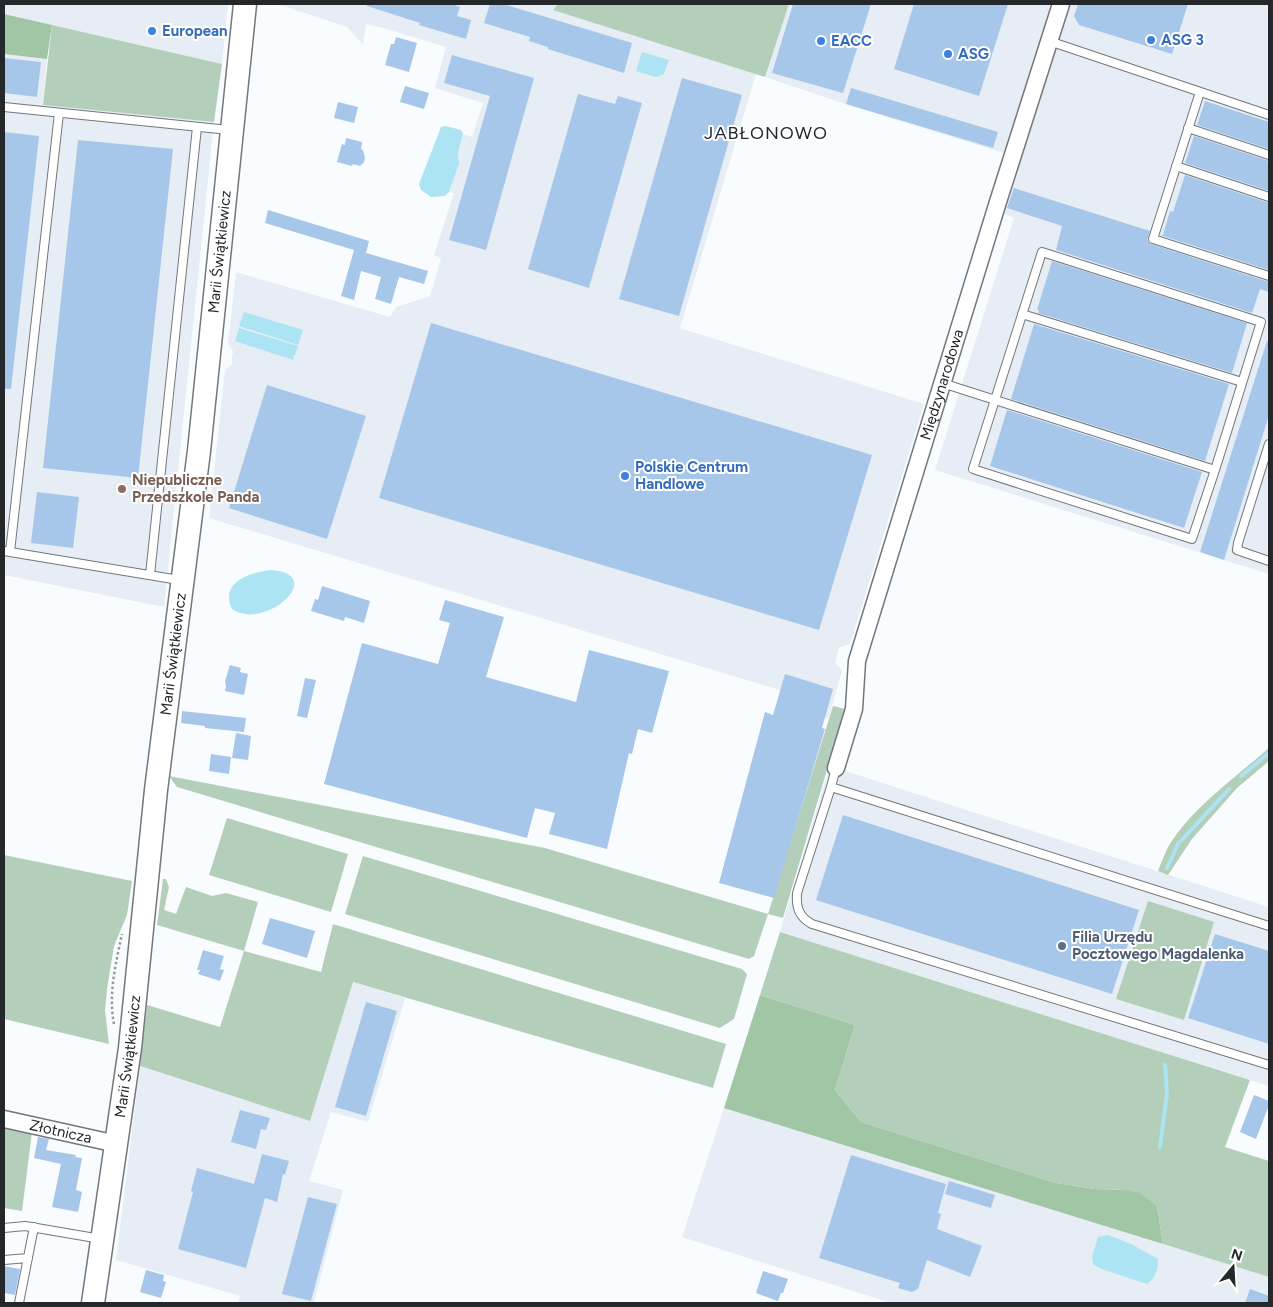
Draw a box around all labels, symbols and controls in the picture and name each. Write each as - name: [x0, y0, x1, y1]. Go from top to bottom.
- place label: European: [162, 22, 228, 40]
- marker: European: [146, 25, 158, 37]
- place label: ASG 3: [1161, 31, 1204, 49]
- place label: EACC: [831, 32, 872, 50]
- marker: ASG 3: [1145, 34, 1157, 46]
- marker: EACC: [815, 35, 827, 47]
- place label: ASG: [958, 45, 989, 63]
- marker: ASG: [942, 48, 954, 60]
- district label: JABŁONOWO: [704, 122, 828, 144]
- street label: Marii Świątkiewicz: [204, 189, 235, 314]
- street label: Międzynarodowa: [916, 327, 967, 442]
- place label: Polskie Centrum Handlowe: [635, 458, 748, 493]
- marker: Polskie Centrum Handlowe: [619, 470, 631, 482]
- place label: Niepubliczne Przedszkole Panda: [132, 471, 260, 506]
- marker: Niepubliczne Przedszkole Panda: [116, 483, 128, 495]
- street label: Marii Świątkiewicz: [157, 592, 190, 716]
- place label: Filia Urzędu Pocztowego Magdalenka: [1072, 928, 1244, 963]
- marker: Filia Urzędu Pocztowego Magdalenka: [1056, 940, 1068, 952]
- street label: Marii Świątkiewicz: [111, 994, 144, 1119]
- street label: Złotnicza: [28, 1116, 93, 1147]
- north arrow: [1208, 1242, 1258, 1292]
- text: N: [1229, 1245, 1245, 1265]

